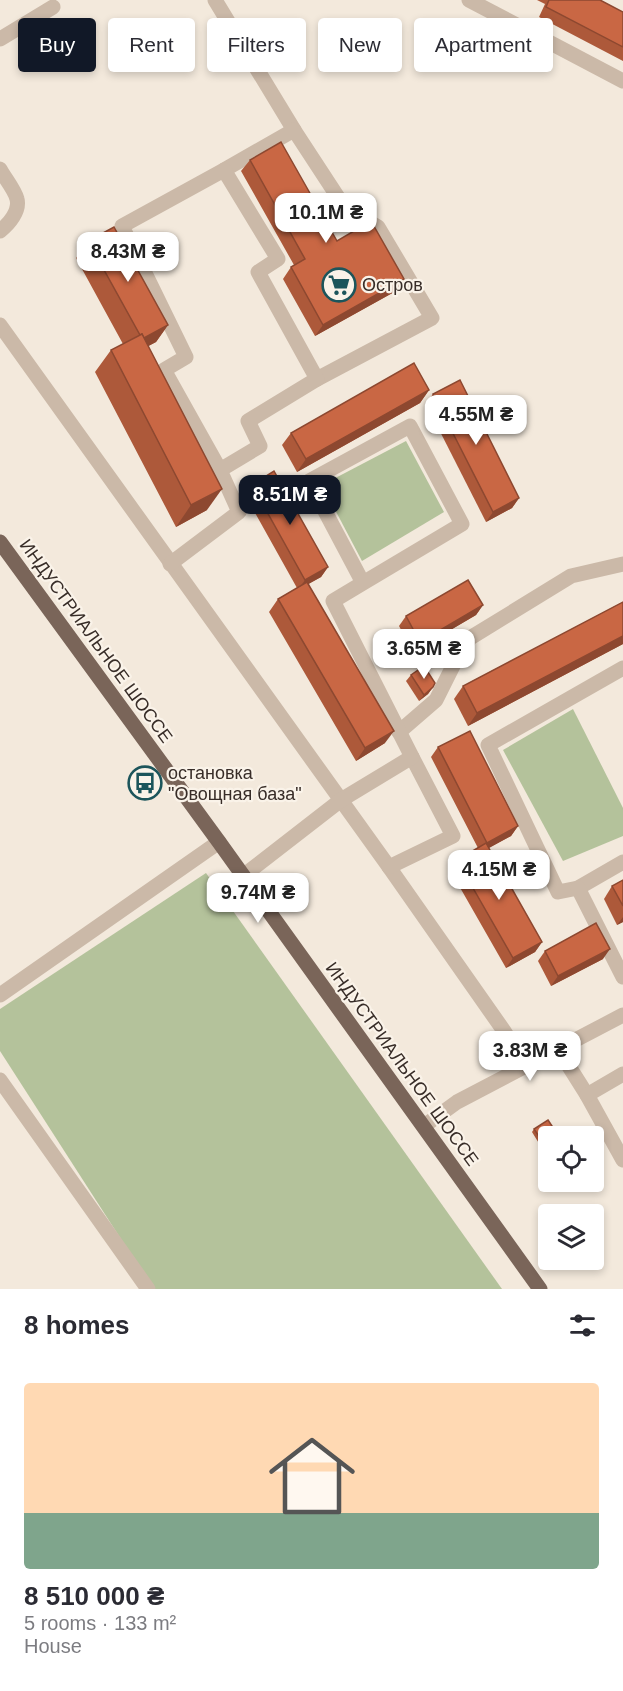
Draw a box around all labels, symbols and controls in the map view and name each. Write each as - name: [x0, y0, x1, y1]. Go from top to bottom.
- chip: Buy: [18, 18, 96, 72]
- chip: Rent: [108, 18, 195, 72]
- chip: Filters: [207, 18, 306, 72]
- chip: New: [318, 18, 402, 72]
- chip: Apartment: [414, 18, 553, 72]
- pin: 10.1M ₴: [271, 193, 381, 244]
- text: 10.1M ₴: [289, 201, 363, 223]
- pin: 8.43M ₴: [73, 232, 183, 283]
- text: 8.43M ₴: [91, 240, 165, 262]
- supermarket icon: Остров: [321, 267, 357, 303]
- place label: Остров: [362, 275, 423, 295]
- pin: 4.55M ₴: [421, 395, 531, 446]
- text: 4.55M ₴: [439, 403, 513, 425]
- pin: 8.51M ₴: [235, 475, 345, 526]
- text: 8.51M ₴: [253, 483, 327, 505]
- street label: ИНДУСТРИАЛЬНОЕ ШОССЕ: [15, 535, 177, 747]
- pin: 3.65M ₴: [369, 629, 479, 680]
- text: 3.65M ₴: [387, 637, 461, 659]
- place label: остановка "Овощная база": [168, 763, 302, 804]
- bus stop icon: остановка "Овощная база": [127, 765, 163, 801]
- pin: 4.15M ₴: [444, 850, 554, 901]
- text: 4.15M ₴: [462, 858, 536, 880]
- pin: 9.74M ₴: [203, 873, 313, 924]
- text: 9.74M ₴: [221, 881, 295, 903]
- street label: ИНДУСТРИАЛЬНОЕ ШОССЕ: [321, 958, 483, 1170]
- pin: 3.83M ₴: [475, 1031, 585, 1082]
- text: 3.83M ₴: [493, 1039, 567, 1061]
- map controls: [538, 1126, 604, 1270]
- button: locate: [538, 1126, 604, 1192]
- button: layers: [538, 1204, 604, 1270]
- icon: filters: [566, 1309, 599, 1342]
- text: 8 homes: [24, 1310, 130, 1340]
- icon: home: [258, 1422, 366, 1530]
- text: 8 510 000 ₴: [24, 1581, 164, 1611]
- text: 5 rooms · 133 m²: [24, 1612, 176, 1634]
- text: House: [24, 1635, 82, 1657]

